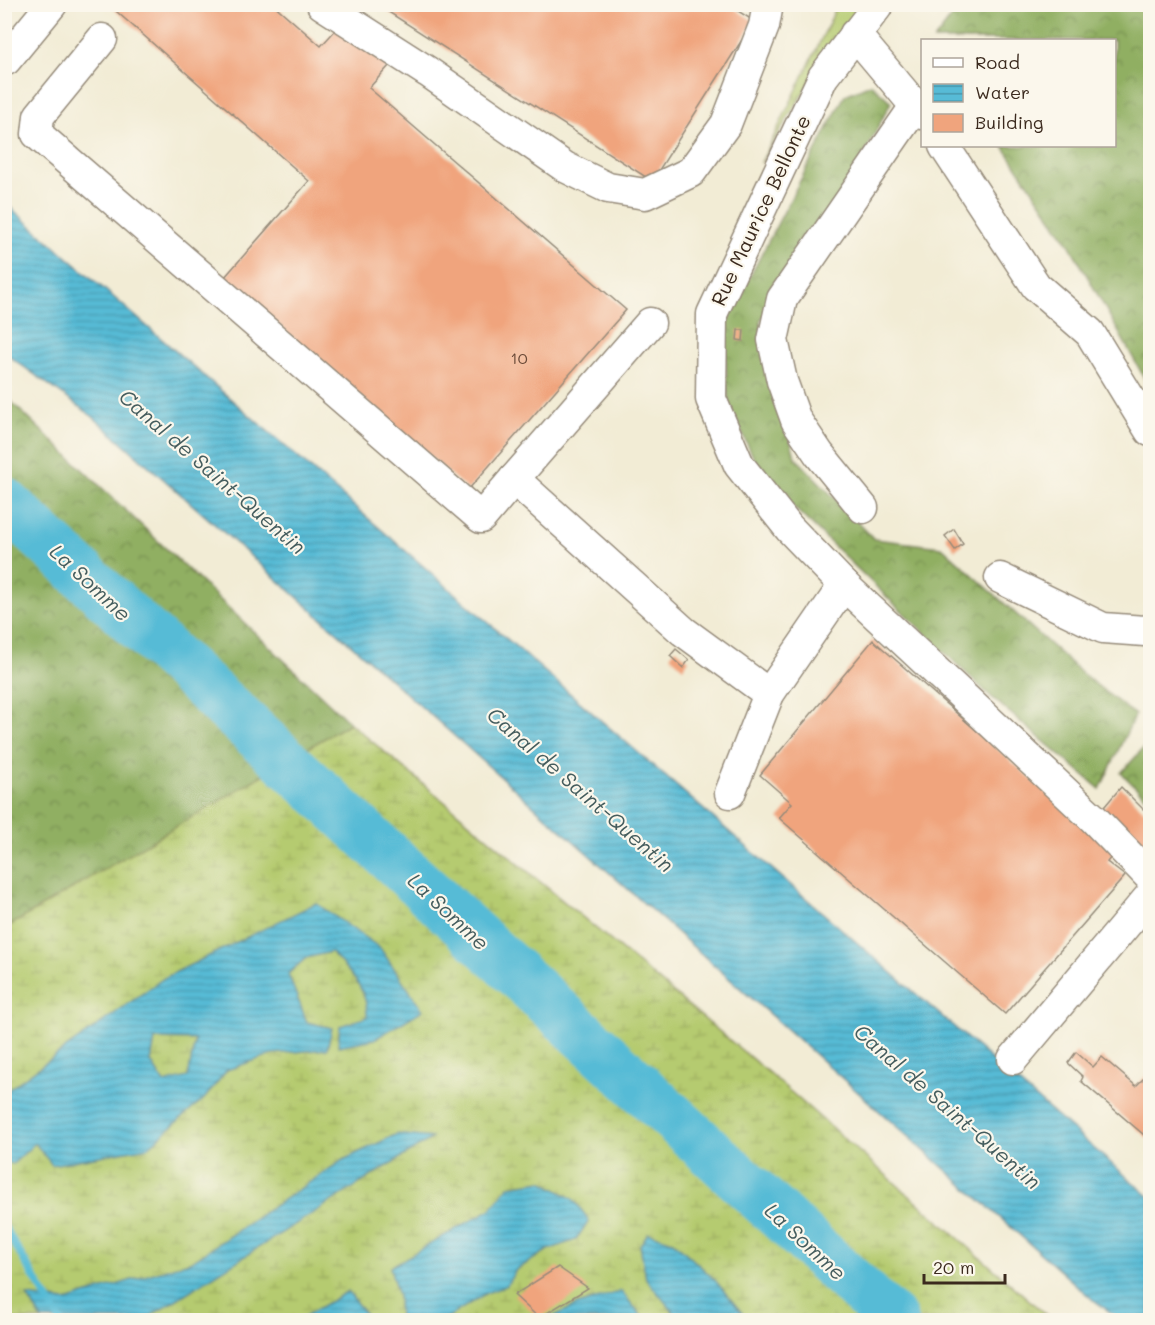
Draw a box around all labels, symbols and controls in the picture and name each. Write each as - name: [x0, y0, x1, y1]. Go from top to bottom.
- legend: [921, 39, 1116, 147]
- text: Road: [975, 50, 1020, 74]
- text: Water: [975, 80, 1030, 104]
- street label: Rue Maurice Bellonte: [704, 110, 816, 310]
- text: Building: [975, 110, 1043, 134]
- house number: 10: [510, 347, 528, 368]
- water label: Canal de Saint-Quentin: [114, 383, 312, 559]
- water label: La Somme: [45, 537, 137, 627]
- water label: Canal de Saint-Quentin: [482, 701, 680, 877]
- water label: La Somme: [403, 866, 495, 956]
- water label: Canal de Saint-Quentin: [849, 1018, 1047, 1194]
- water label: La Somme: [760, 1196, 852, 1286]
- scale bar: [924, 1247, 1005, 1285]
- text: 20 m: [933, 1255, 974, 1279]

